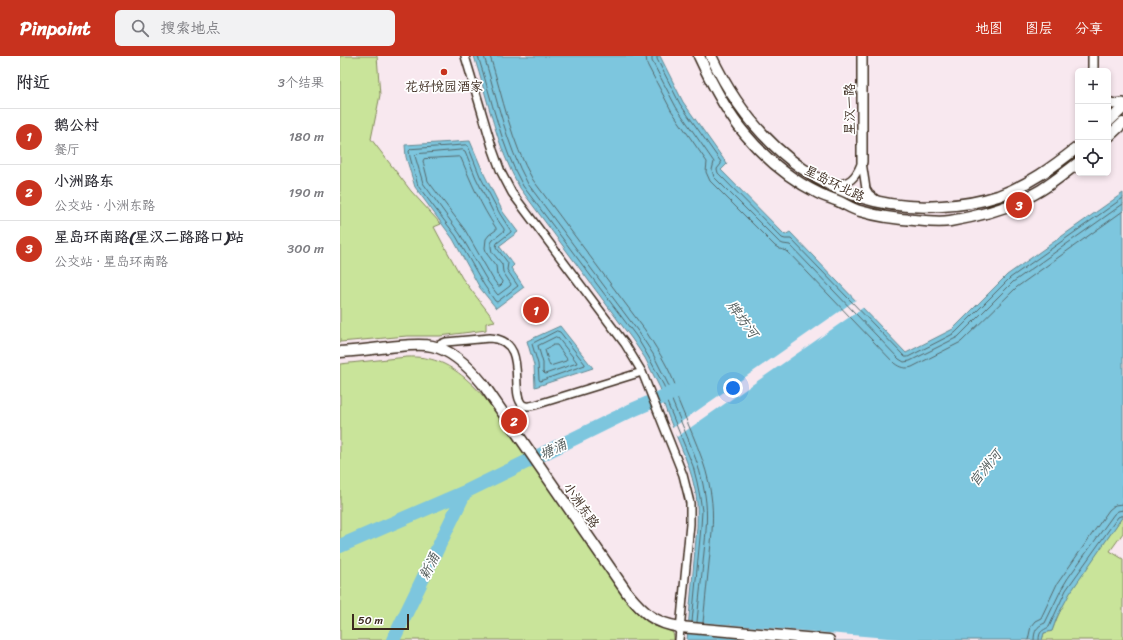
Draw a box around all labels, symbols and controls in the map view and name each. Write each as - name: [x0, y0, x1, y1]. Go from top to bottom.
- search box: [115, 10, 395, 46]
- text: Pinpoint: [20, 12, 91, 45]
- text: 搜索地点: [161, 15, 221, 41]
- text: 地图: [975, 16, 1003, 41]
- text: 图层: [1025, 16, 1053, 41]
- text: 分享: [1075, 16, 1103, 41]
- icon: search: [129, 17, 151, 39]
- text: 附近: [16, 67, 50, 97]
- marker: 花好悦园酒家: [439, 67, 449, 77]
- map controls: [1075, 68, 1111, 176]
- button: +: [1075, 68, 1111, 104]
- text: 3个结果: [278, 71, 324, 94]
- place label: 花好悦园酒家: [405, 75, 483, 98]
- street label: 星汉一路: [838, 83, 861, 135]
- button: −: [1075, 104, 1111, 140]
- text: 鹅公村: [54, 112, 99, 138]
- text: 1: [26, 125, 32, 148]
- text: 180 m: [289, 125, 324, 148]
- text: 餐厅: [54, 138, 80, 161]
- button: locate: [1075, 140, 1111, 176]
- street label: 星岛环北路: [801, 159, 869, 208]
- text: 小洲路东: [54, 168, 114, 194]
- text: 2: [25, 181, 33, 204]
- text: 190 m: [289, 181, 324, 204]
- pin: 3: [1006, 190, 1032, 220]
- text: 公交站 · 小洲东路: [54, 194, 155, 217]
- text: 星岛环南路(星汉二路路口)站: [54, 224, 245, 250]
- text: 3: [25, 237, 33, 260]
- text: 300 m: [287, 237, 324, 260]
- text: 公交站 · 星岛环南路: [54, 250, 168, 273]
- pin: 1: [523, 295, 549, 325]
- water label: 牌坊河: [720, 295, 766, 345]
- your location: [723, 378, 743, 398]
- pin: 2: [501, 406, 527, 436]
- water label: 塘涌: [535, 432, 572, 467]
- water label: 官洲河: [962, 443, 1010, 493]
- street label: 小洲东路: [557, 477, 606, 533]
- water label: 新涌: [412, 547, 447, 584]
- text: 50 m: [358, 611, 383, 630]
- scale bar: [352, 612, 409, 631]

